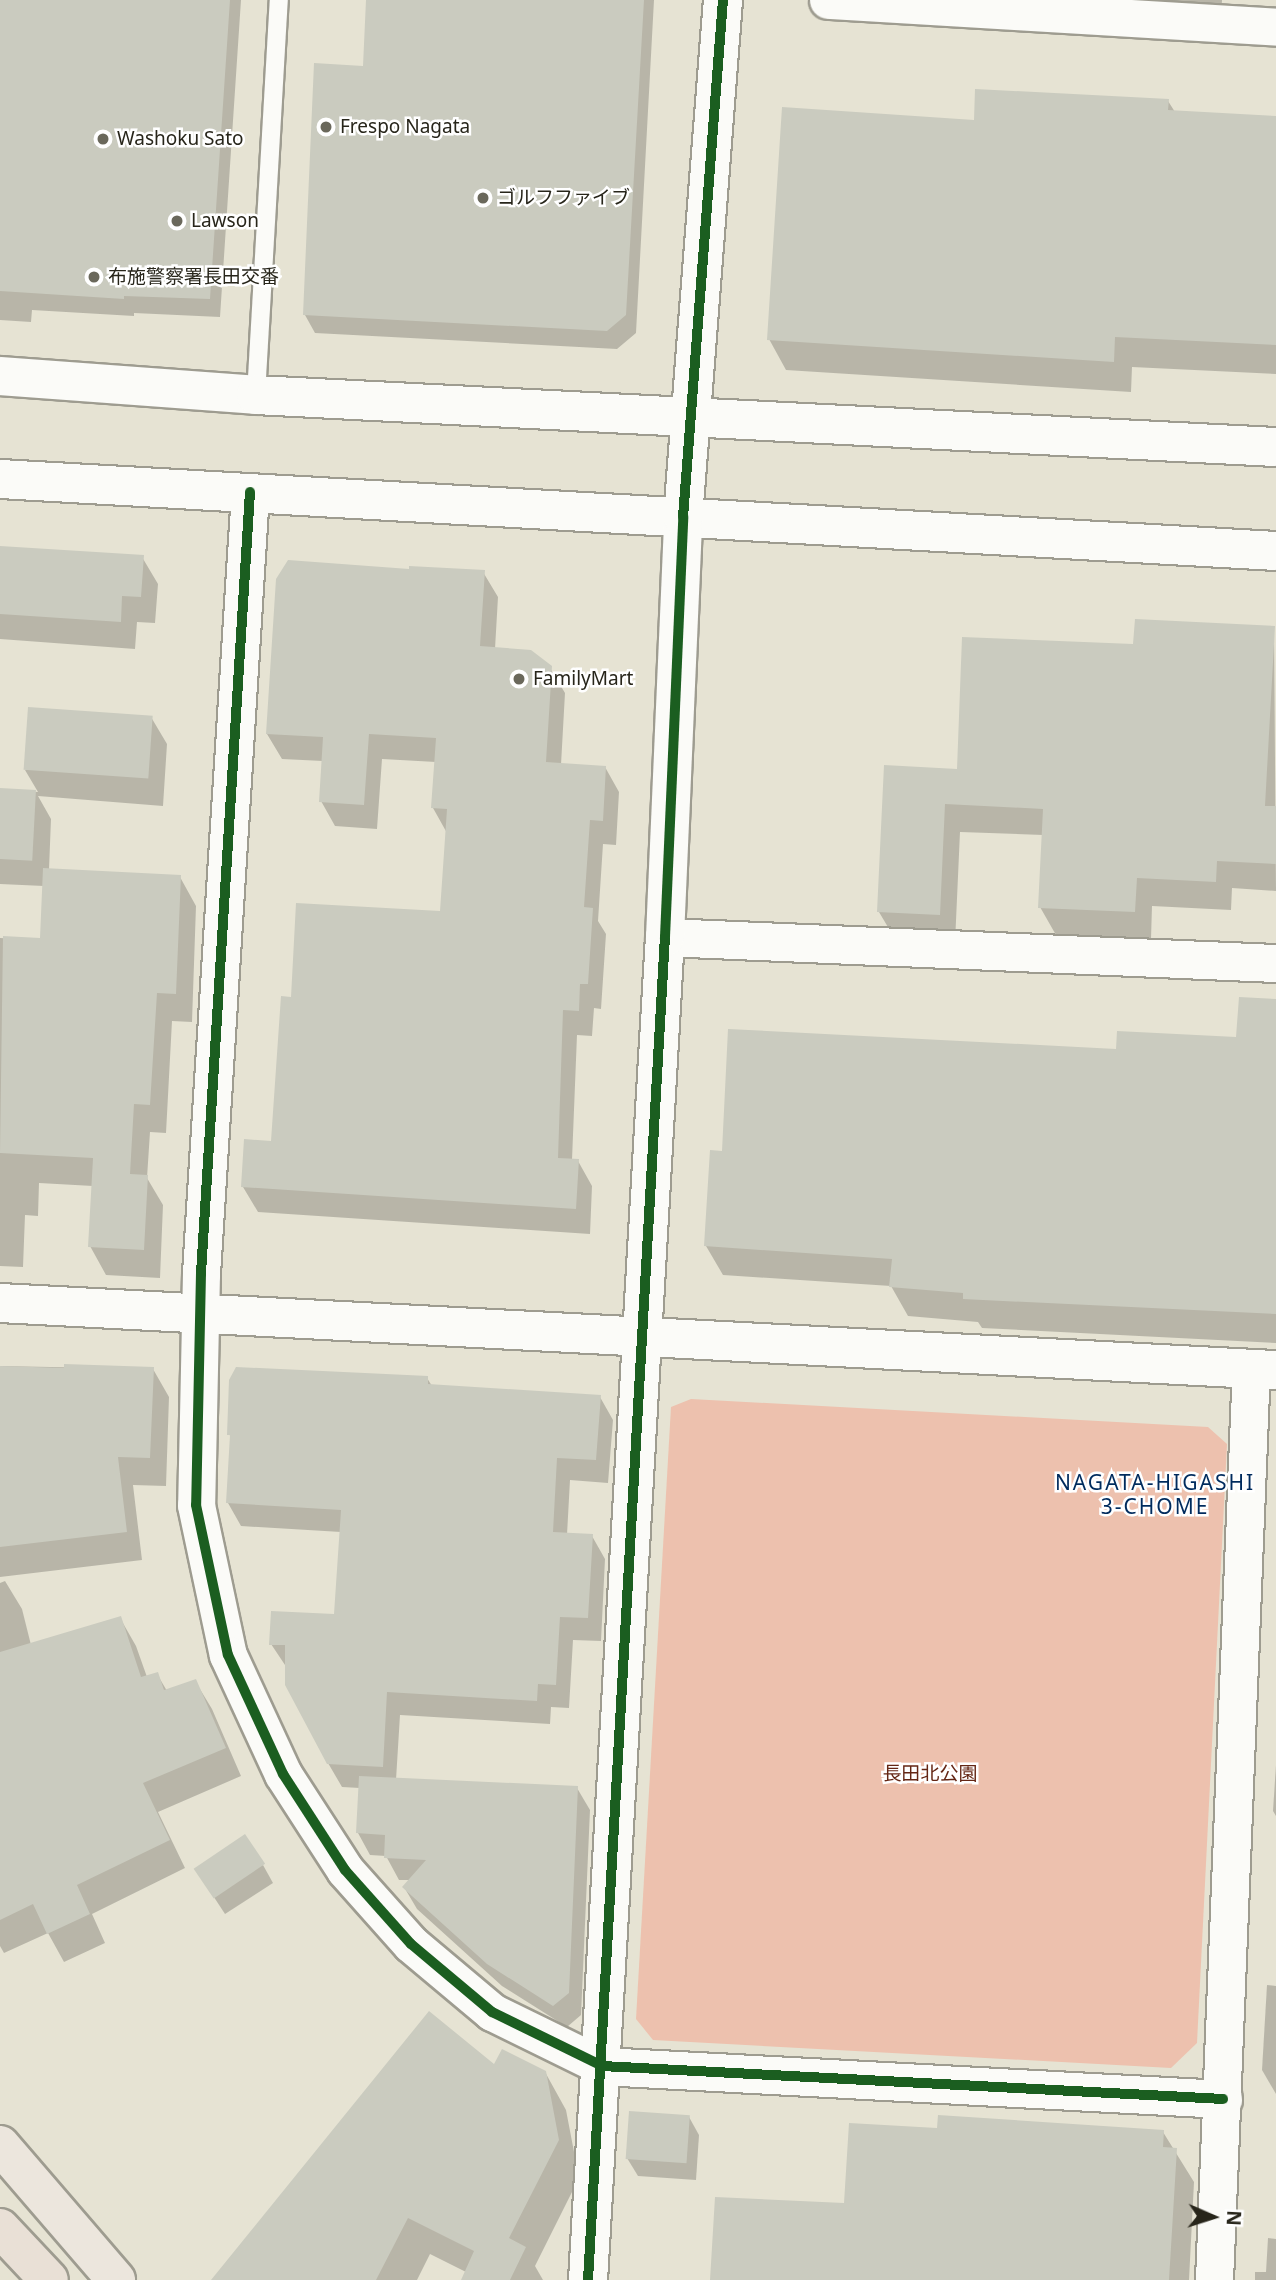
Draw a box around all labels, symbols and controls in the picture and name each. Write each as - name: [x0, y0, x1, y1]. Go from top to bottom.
- place label: Frespo Nagata: [340, 116, 470, 138]
- marker: Frespo Nagata: [318, 119, 334, 135]
- place label: Washoku Sato: [117, 128, 244, 150]
- marker: Washoku Sato: [95, 131, 111, 147]
- place label: ゴルフファイブ: [497, 187, 630, 209]
- marker: ゴルフファイブ: [475, 190, 491, 206]
- place label: Lawson: [191, 210, 259, 232]
- marker: Lawson: [169, 213, 185, 229]
- place label: 布施警察署長田交番: [108, 266, 279, 288]
- marker: 布施警察署長田交番: [86, 269, 102, 285]
- place label: FamilyMart: [533, 668, 633, 690]
- marker: FamilyMart: [511, 671, 527, 687]
- district label: NAGATA-HIGASHI 3-CHOME: [1057, 1469, 1253, 1519]
- park label: 長田北公園: [883, 1763, 977, 1785]
- north arrow: [1178, 2182, 1248, 2252]
- text: N: [1221, 2210, 1247, 2226]

